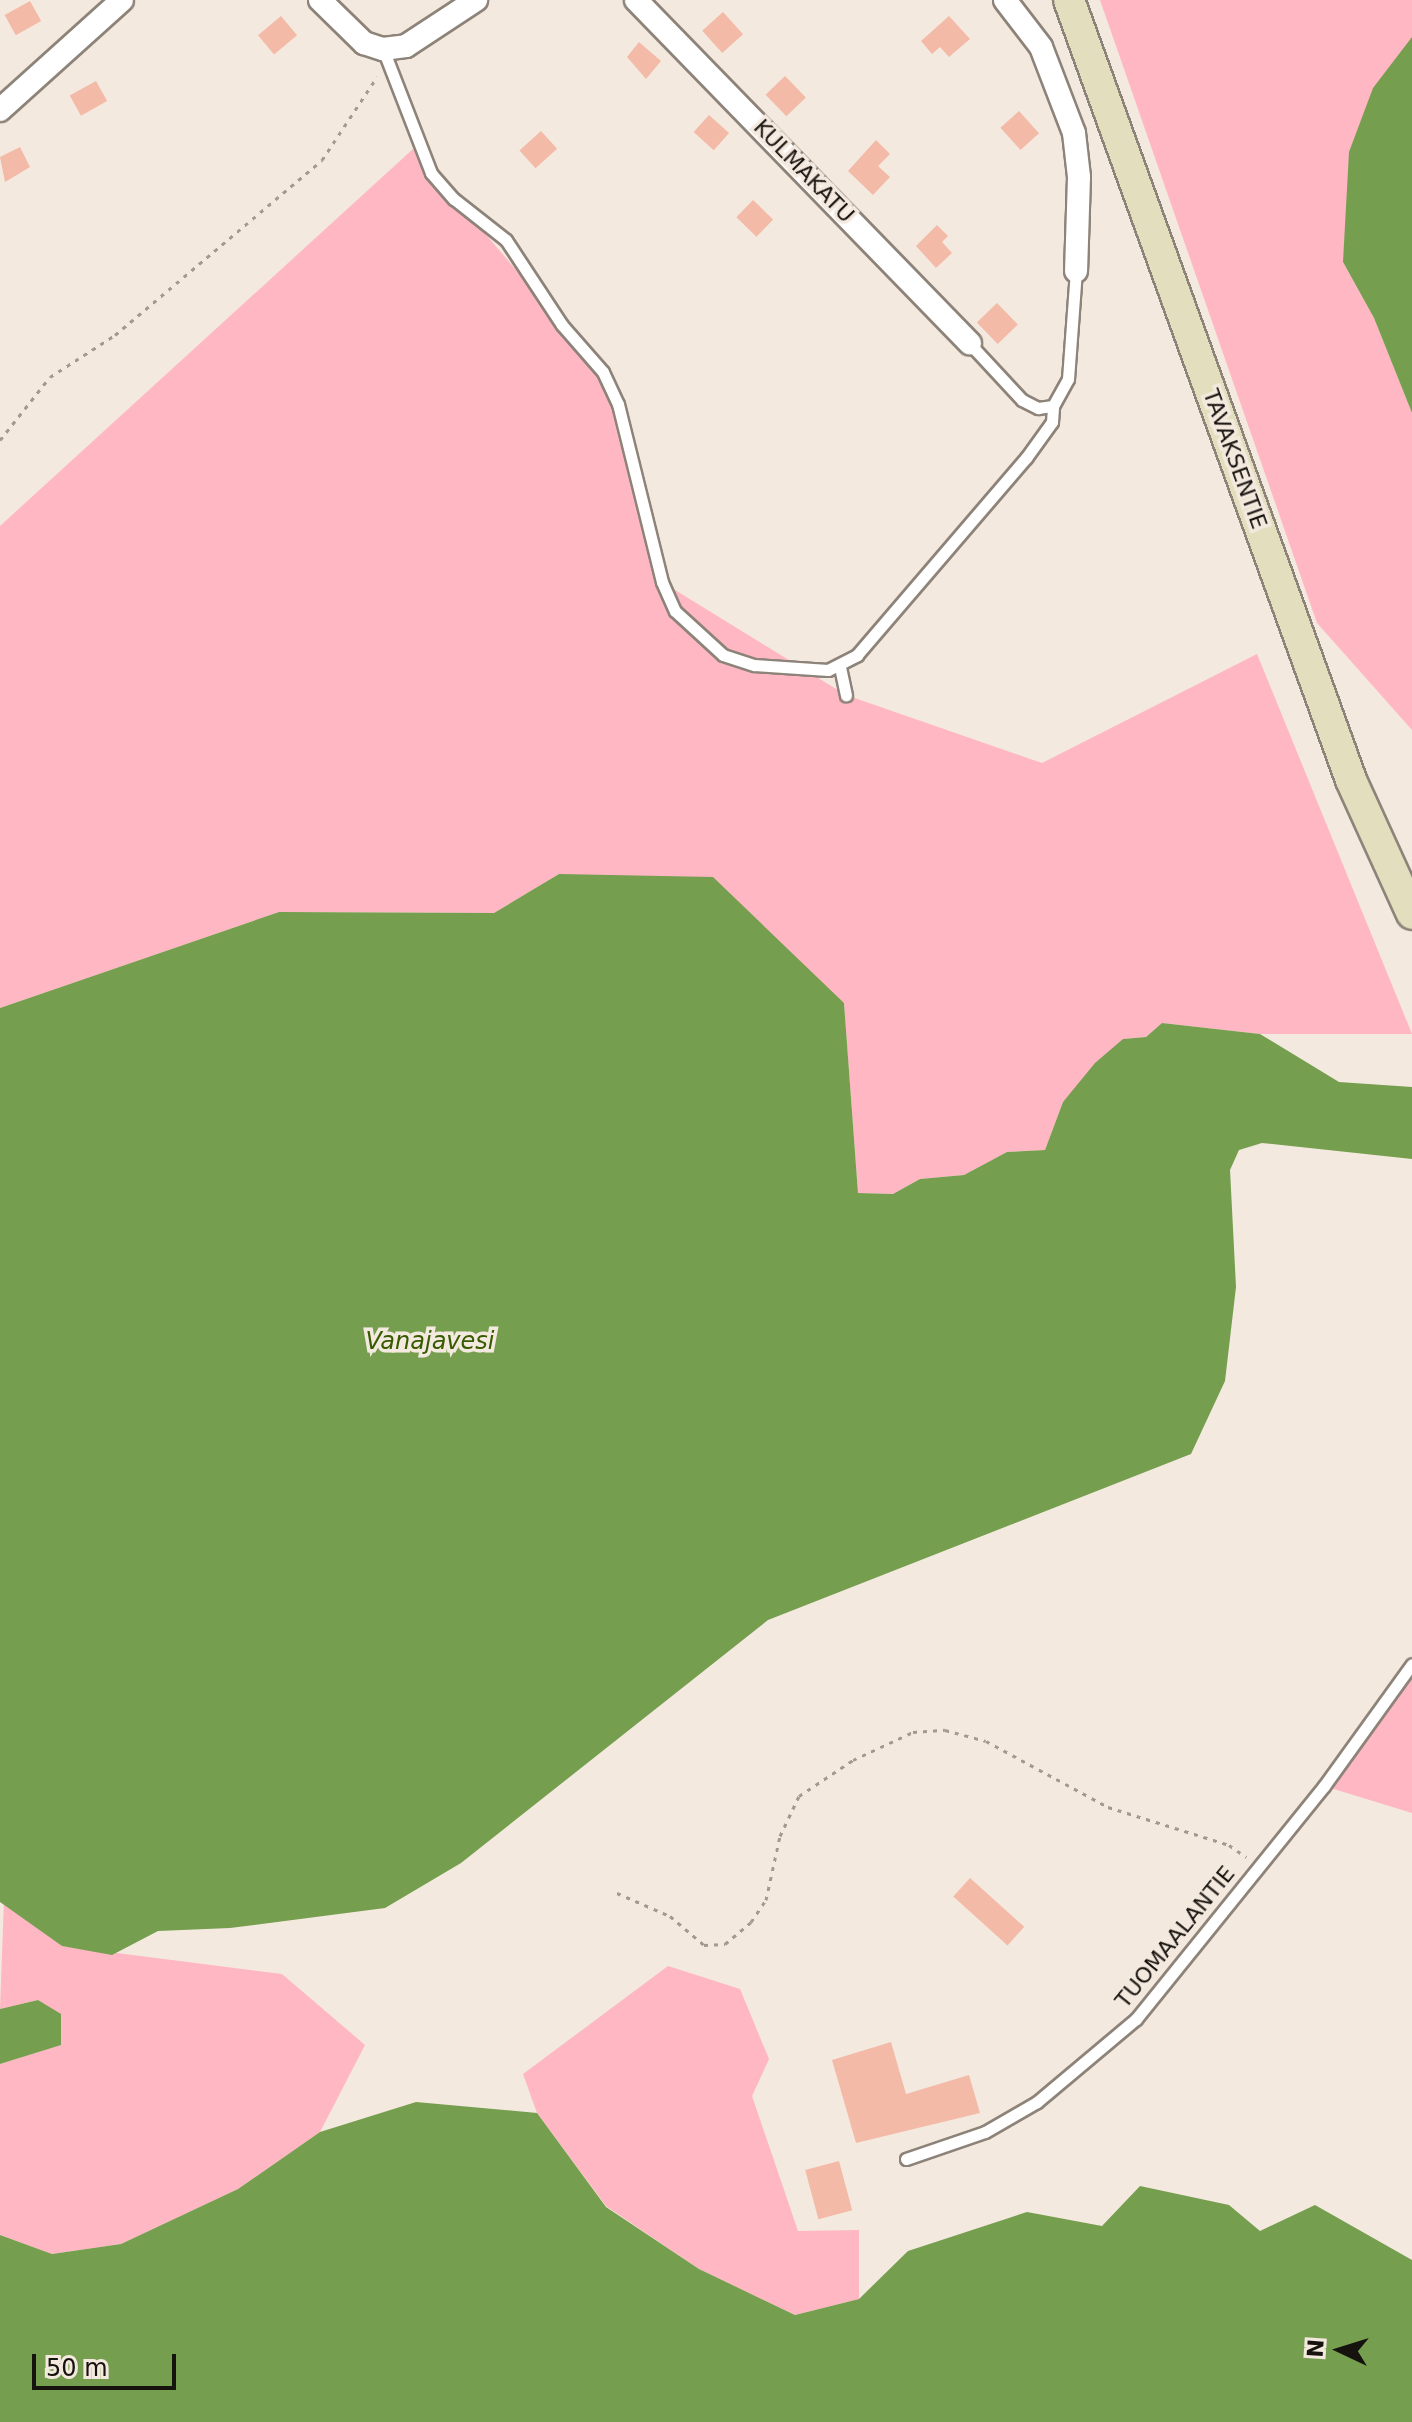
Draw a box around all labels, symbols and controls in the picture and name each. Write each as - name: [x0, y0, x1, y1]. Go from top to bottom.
- street label: KULMAKATU: [748, 114, 860, 228]
- street label: TAVAKSENTIE: [1198, 386, 1272, 532]
- water label: Vanajavesi: [365, 1328, 495, 1356]
- street label: TUOMAALANTIE: [1110, 1861, 1240, 2013]
- north arrow: [1300, 2310, 1380, 2390]
- scale bar: [36, 2338, 180, 2388]
- text: N: [1302, 2338, 1329, 2358]
- text: 50 m: [46, 2354, 108, 2382]

